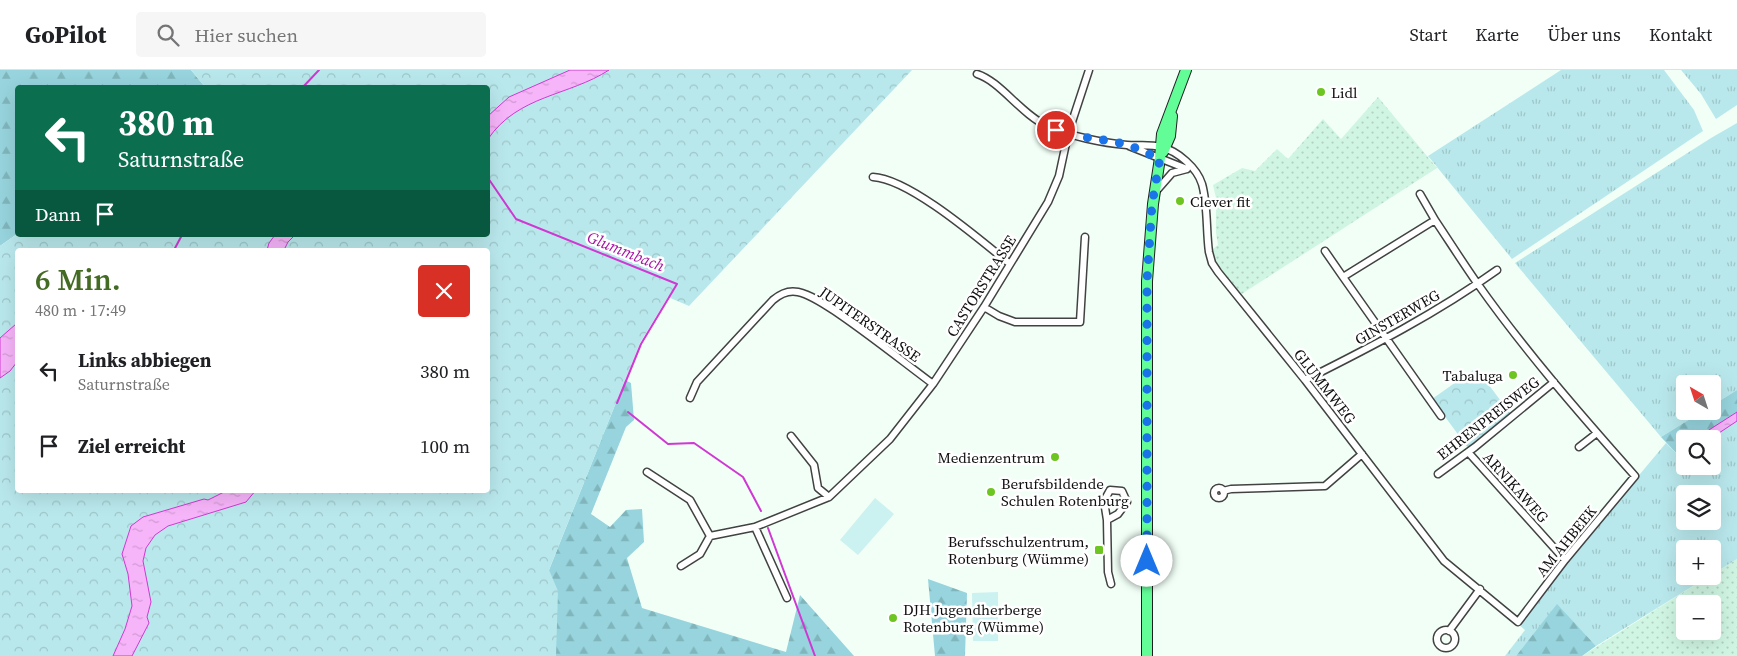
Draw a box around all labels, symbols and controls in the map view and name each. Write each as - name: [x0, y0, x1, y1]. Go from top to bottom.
- search box: [136, 12, 486, 57]
- text: GoPilot: [25, 18, 106, 51]
- icon: search: [154, 21, 182, 49]
- text: Hier suchen: [194, 22, 298, 48]
- text: Start: [1410, 22, 1447, 47]
- text: Karte: [1475, 22, 1519, 47]
- text: Über uns: [1547, 22, 1621, 47]
- text: Kontakt: [1649, 22, 1712, 47]
- place label: Lidl: [1331, 82, 1358, 103]
- marker: Lidl: [1315, 86, 1327, 98]
- text: 380 m: [118, 99, 214, 147]
- icon: left: [35, 105, 100, 170]
- pin: [1035, 109, 1077, 151]
- icon: arrive: [1042, 116, 1070, 144]
- text: Saturnstraße: [118, 144, 244, 174]
- place label: Clever fit: [1190, 191, 1250, 212]
- marker: Clever fit: [1174, 195, 1186, 207]
- icon: arrive: [91, 200, 119, 228]
- text: Dann: [35, 201, 81, 227]
- water label: Glummbach: [584, 226, 668, 277]
- street label: CASTORSTRASSE: [941, 231, 1021, 341]
- text: 6 Min.: [35, 259, 121, 300]
- button: close: [418, 265, 470, 317]
- street label: JUPITERSTRASSE: [814, 281, 925, 367]
- street label: GINSTERWEG: [1351, 284, 1443, 350]
- text: 480 m · 17:49: [35, 299, 126, 321]
- street label: GLUMMWEG: [1289, 344, 1361, 428]
- text: Links abbiegen: [78, 347, 211, 373]
- icon: left: [35, 357, 63, 385]
- text: 380 m: [420, 358, 470, 384]
- place label: Tabaluga: [1443, 365, 1503, 386]
- marker: Tabaluga: [1507, 369, 1519, 381]
- street label: EHRENPREISWEG: [1432, 371, 1544, 465]
- text: Saturnstraße: [78, 373, 170, 395]
- north arrow: [1676, 375, 1721, 420]
- map controls: [1676, 375, 1721, 640]
- button: search: [1676, 430, 1721, 475]
- icon: arrive: [35, 432, 63, 460]
- text: Ziel erreicht: [78, 433, 185, 459]
- text: 100 m: [420, 433, 470, 459]
- place label: Medienzentrum: [937, 447, 1045, 468]
- street label: ARNIKAWEG: [1479, 447, 1553, 527]
- marker: Medienzentrum: [1049, 451, 1061, 463]
- place label: Berufsbildende Schulen Rotenburg: [1001, 473, 1129, 511]
- button: layers: [1676, 485, 1721, 530]
- marker: Berufsbildende Schulen Rotenburg: [985, 486, 997, 498]
- street label: AM AHBEEK: [1531, 501, 1601, 581]
- place label: Berufsschulzentrum, Rotenburg (Wümme): [948, 531, 1089, 569]
- position arrow: [1120, 534, 1172, 586]
- button: +: [1676, 540, 1721, 585]
- marker: Berufsschulzentrum, Rotenburg (Wümme): [1093, 544, 1105, 556]
- button: −: [1676, 595, 1721, 640]
- place label: DJH Jugendherberge Rotenburg (Wümme): [903, 599, 1044, 637]
- marker: DJH Jugendherberge Rotenburg (Wümme): [887, 612, 899, 624]

